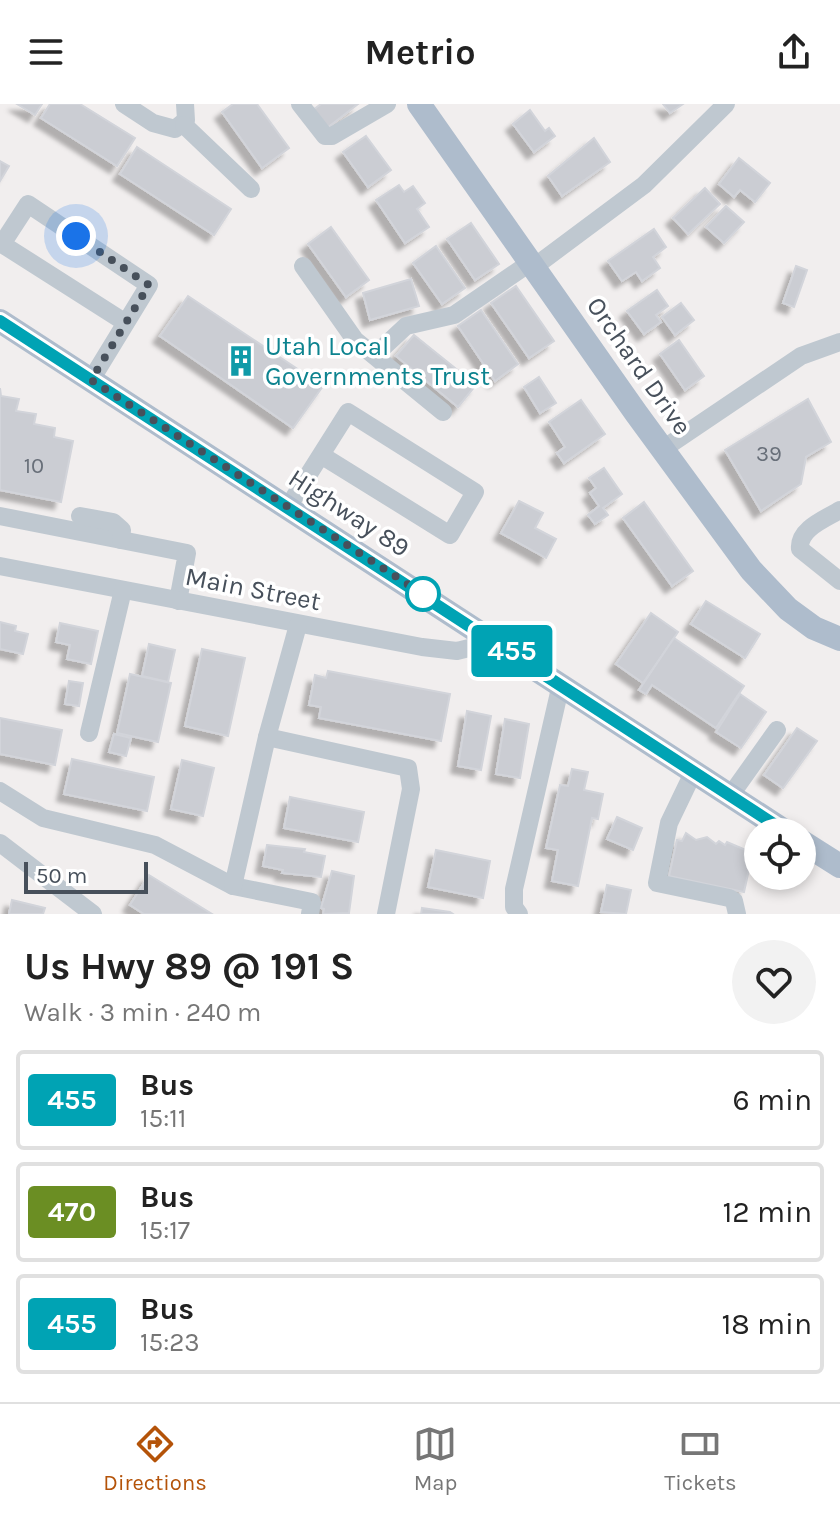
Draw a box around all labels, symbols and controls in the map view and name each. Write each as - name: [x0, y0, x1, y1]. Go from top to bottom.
- icon: menu: [24, 30, 68, 74]
- icon: share: [772, 30, 816, 74]
- text: Metrio: [364, 31, 476, 73]
- your location: [56, 216, 96, 256]
- street label: Orchard Drive: [580, 291, 698, 441]
- place label: Utah Local Governments Trust: [265, 331, 490, 392]
- building icon: Utah Local Governments Trust: [224, 344, 258, 378]
- house number: 39: [756, 441, 782, 467]
- house number: 10: [24, 453, 44, 479]
- street label: Highway 89: [283, 462, 415, 564]
- street label: Main Street: [183, 561, 324, 617]
- unlabelled marker: [406, 577, 440, 611]
- line badge: 455: [466, 625, 558, 677]
- text: 455: [487, 634, 537, 667]
- map controls: [744, 818, 816, 890]
- button: locate: [744, 818, 816, 890]
- scale bar: [24, 858, 148, 894]
- text: 50 m: [36, 863, 87, 889]
- button: heart: [732, 940, 816, 1024]
- text: Us Hwy 89 @ 191 S: [24, 944, 354, 989]
- text: Walk · 3 min · 240 m: [24, 997, 261, 1028]
- text: Bus: [140, 1067, 194, 1103]
- text: 6 min: [733, 1082, 812, 1118]
- text: 455: [47, 1083, 97, 1116]
- text: 15:11: [140, 1103, 186, 1134]
- text: Bus: [140, 1179, 194, 1215]
- text: 12 min: [722, 1194, 812, 1230]
- text: 470: [48, 1195, 96, 1228]
- text: 15:17: [140, 1215, 190, 1246]
- text: Bus: [140, 1291, 194, 1327]
- text: 18 min: [721, 1306, 812, 1342]
- text: 455: [47, 1307, 97, 1340]
- text: 15:23: [140, 1327, 200, 1358]
- tab: Directions: [103, 1422, 207, 1496]
- tab: Map: [413, 1422, 457, 1496]
- tab: Tickets: [664, 1422, 737, 1496]

